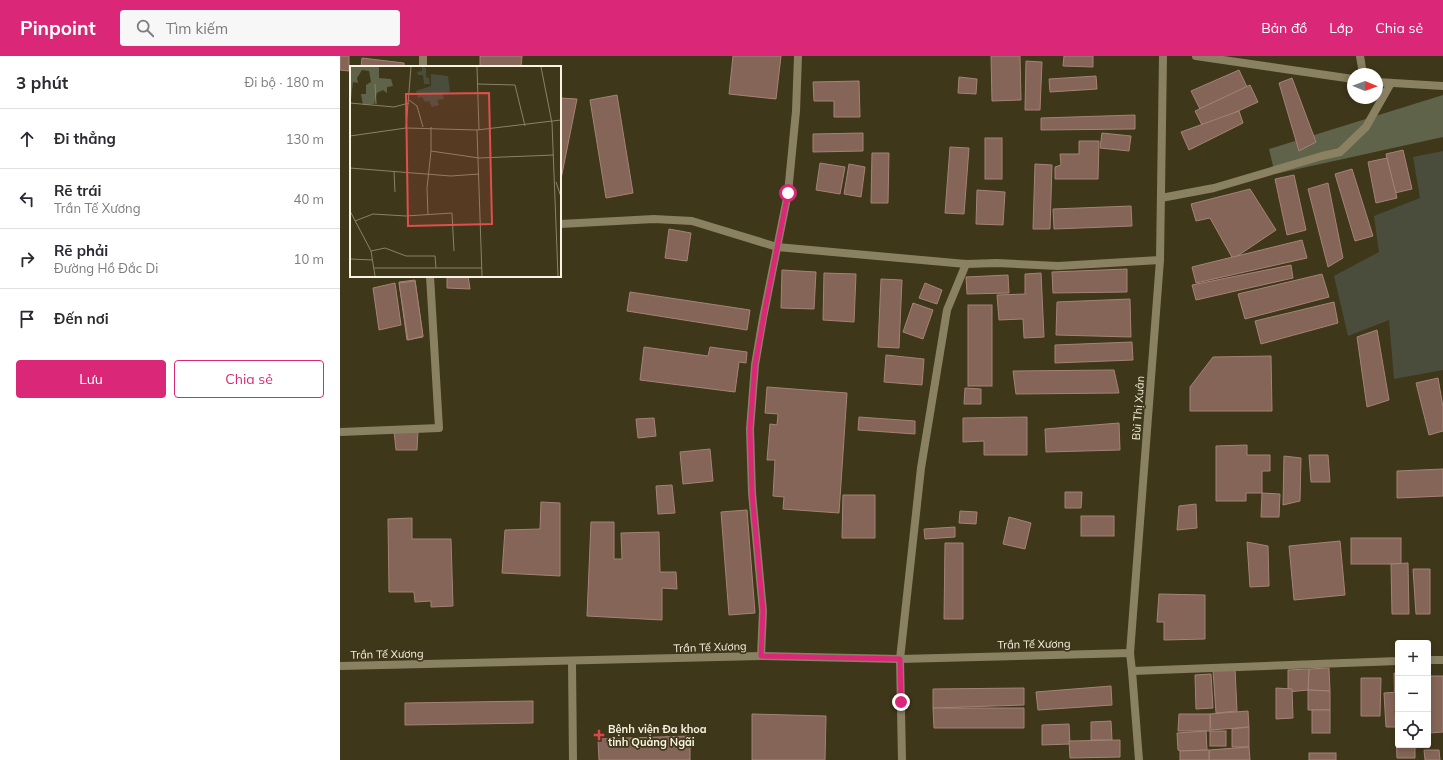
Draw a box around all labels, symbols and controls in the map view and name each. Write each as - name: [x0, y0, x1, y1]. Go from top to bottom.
- search box: [120, 10, 400, 46]
- text: Pinpoint: [20, 16, 96, 40]
- icon: search: [134, 17, 156, 39]
- text: Tìm kiếm: [166, 19, 228, 38]
- text: Bản đồ: [1261, 19, 1307, 37]
- text: Lớp: [1329, 19, 1353, 37]
- text: Chia sẻ: [1375, 19, 1423, 37]
- inset map: [350, 66, 561, 277]
- north arrow: [1347, 68, 1383, 104]
- text: 3 phút: [16, 72, 68, 93]
- text: Đi bộ · 180 m: [245, 74, 324, 90]
- icon: ahead: [16, 128, 38, 150]
- text: Đi thẳng: [54, 129, 116, 148]
- text: 130 m: [286, 131, 324, 147]
- text: Rẽ trái: [54, 181, 101, 200]
- route start: [779, 184, 797, 202]
- icon: left: [16, 188, 38, 210]
- text: 40 m: [294, 191, 324, 207]
- text: Trần Tế Xương: [54, 200, 141, 216]
- text: Rẽ phải: [54, 241, 108, 260]
- icon: right: [16, 248, 38, 270]
- text: 10 m: [294, 251, 324, 267]
- text: Đường Hồ Đắc Di: [54, 260, 158, 276]
- icon: arrive: [16, 308, 38, 330]
- text: Đến nơi: [54, 309, 109, 328]
- button: Lưu: [16, 360, 166, 398]
- button: Chia sẻ: [174, 360, 324, 398]
- street label: Bùi Thị Xuân: [1129, 375, 1147, 441]
- street label: Trần Tế Xương: [997, 636, 1071, 652]
- street label: Trần Tế Xương: [673, 639, 747, 655]
- map controls: [1395, 640, 1431, 748]
- button: +: [1395, 640, 1431, 676]
- street label: Trần Tế Xương: [350, 646, 424, 662]
- button: −: [1395, 676, 1431, 712]
- route end: [892, 693, 910, 711]
- button: locate: [1395, 712, 1431, 748]
- place label: Bệnh viện Đa khoa tỉnh Quảng Ngãi: [608, 722, 707, 749]
- marker: Bệnh viện Đa khoa tỉnh Quảng Ngãi: [593, 729, 605, 741]

